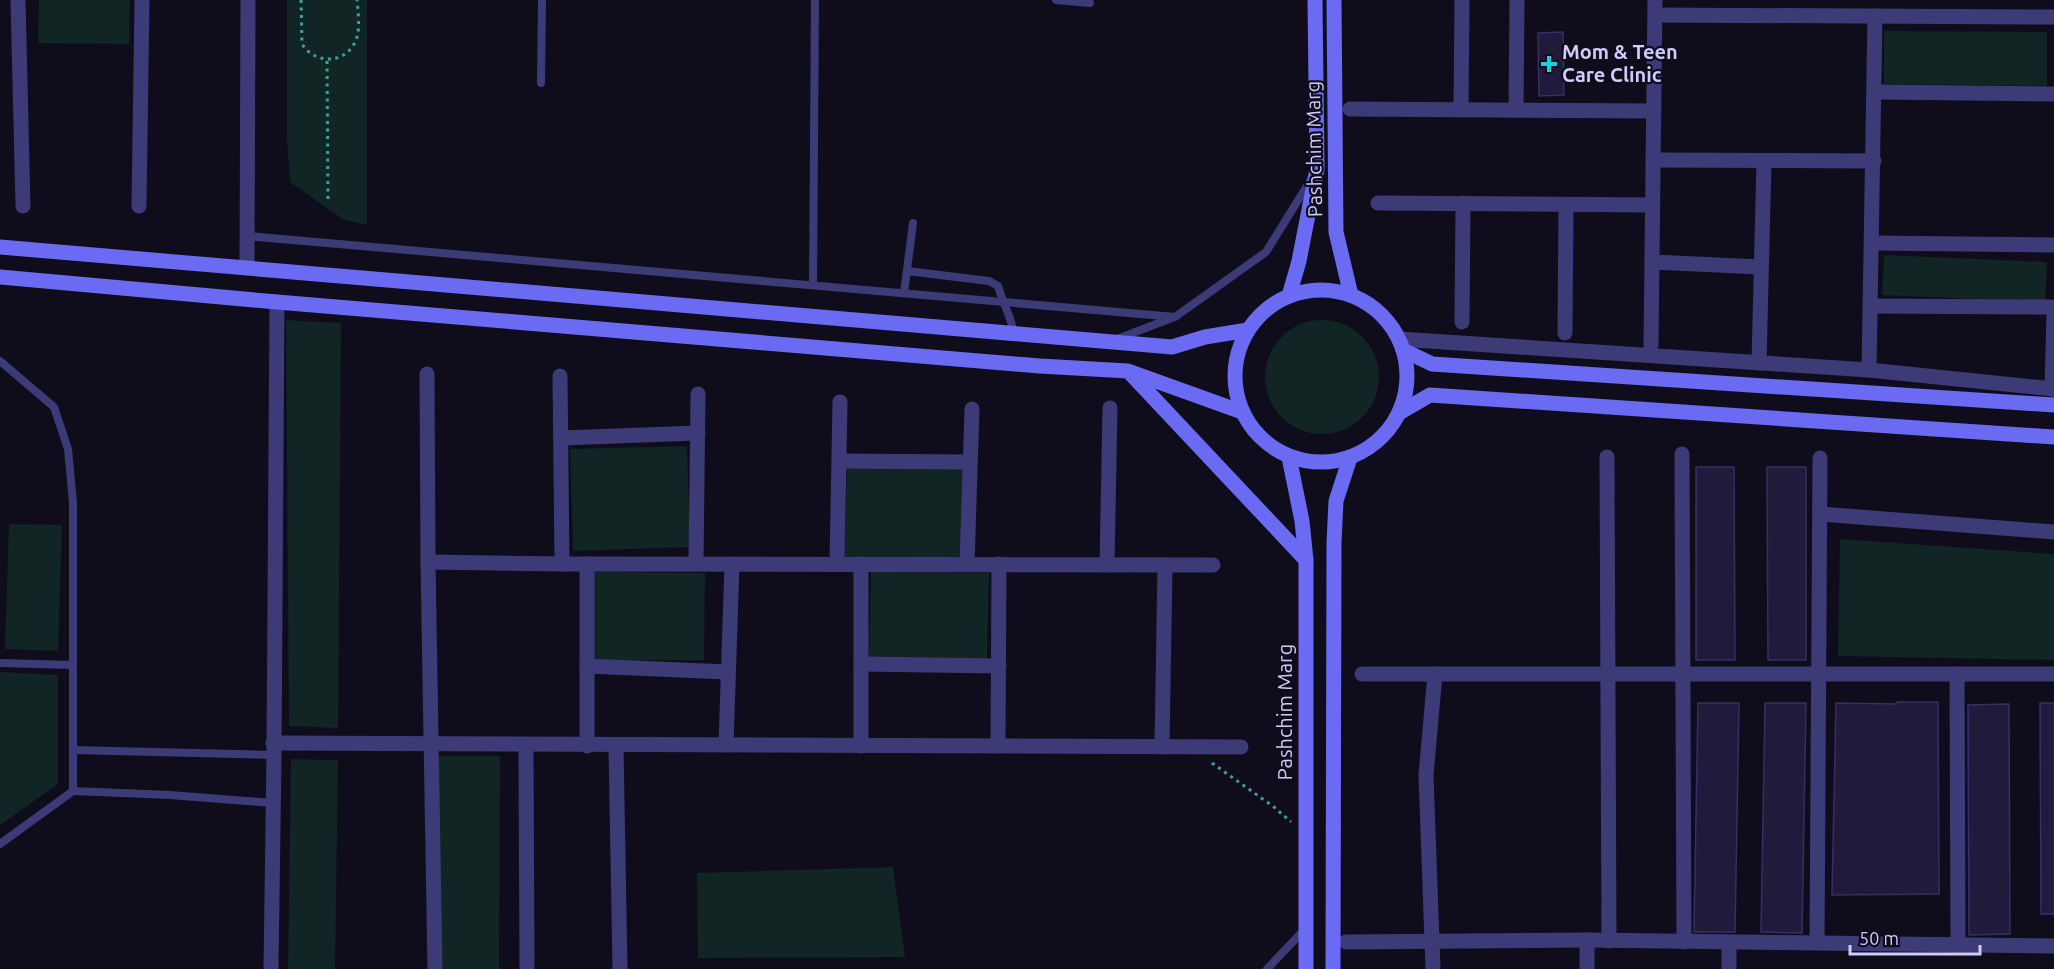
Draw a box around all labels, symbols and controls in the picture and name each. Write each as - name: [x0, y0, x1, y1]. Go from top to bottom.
- place label: Mom & Teen Care Clinic: [1562, 40, 1678, 86]
- marker: Mom & Teen Care Clinic: [1540, 55, 1558, 73]
- street label: Pashchim Marg: [1301, 81, 1326, 217]
- street label: Pashchim Marg: [1273, 644, 1296, 780]
- scale bar: [1850, 918, 1980, 956]
- text: 50 m: [1859, 928, 1899, 948]

